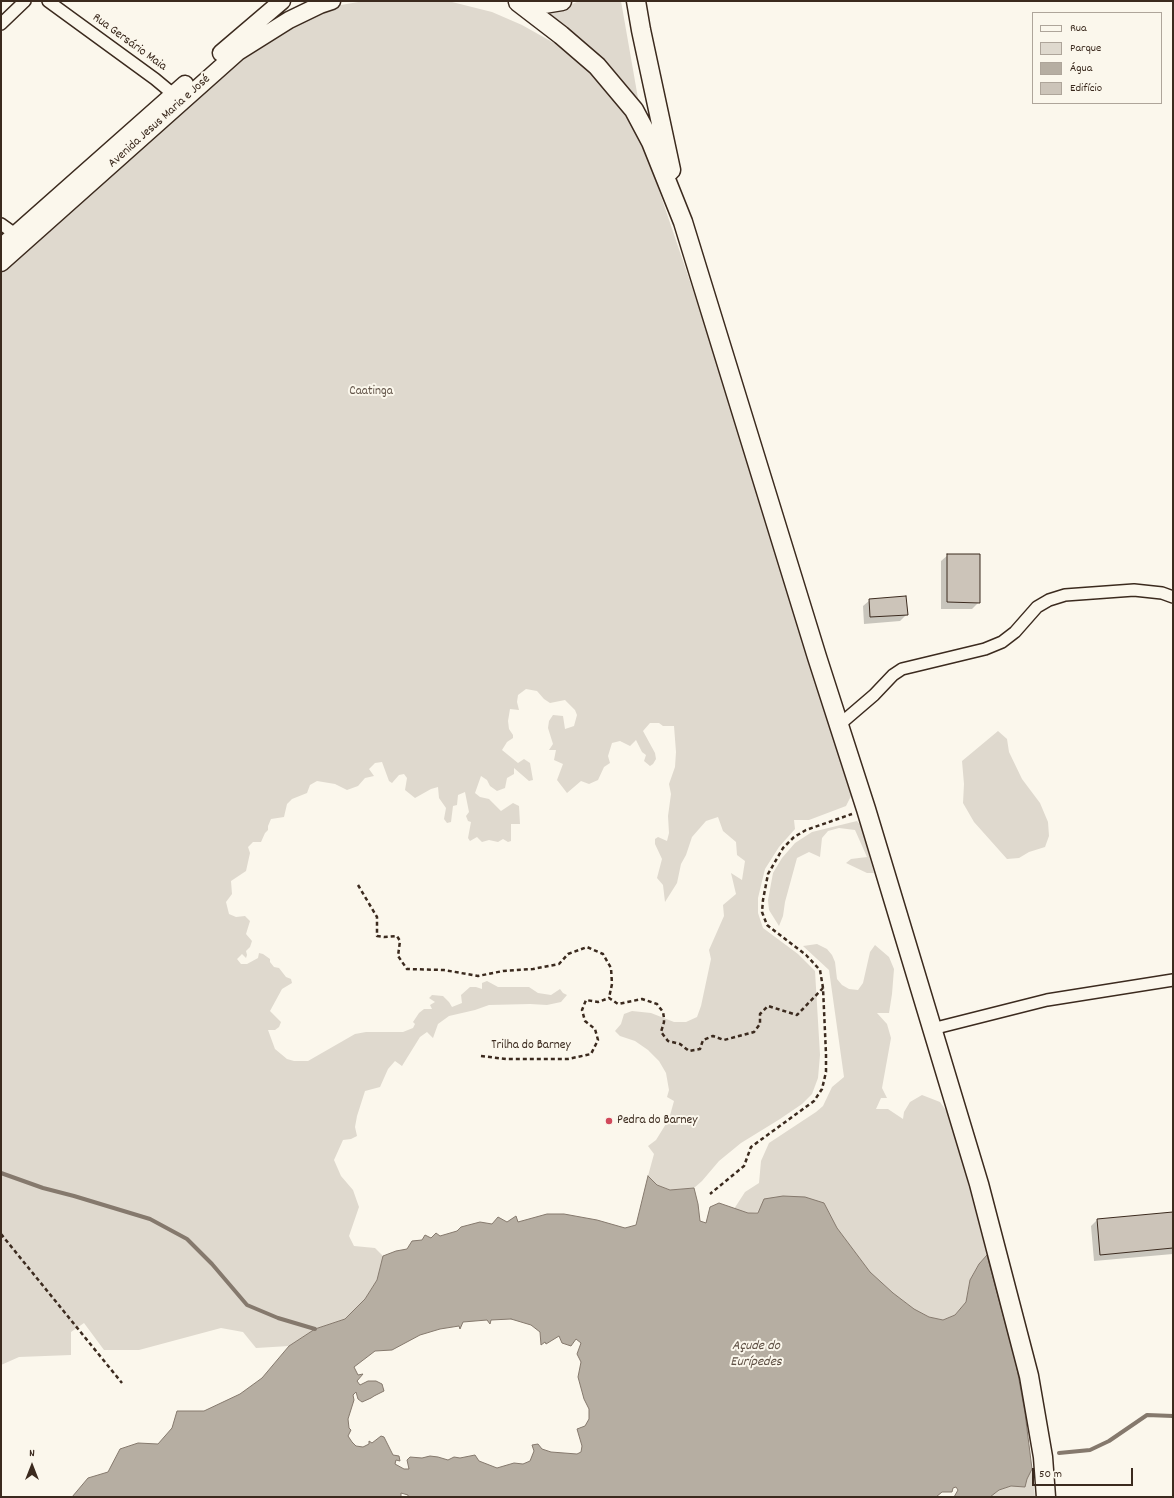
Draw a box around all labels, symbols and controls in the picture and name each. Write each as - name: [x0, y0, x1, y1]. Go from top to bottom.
- street label: Rua Gersário Maia: [89, 11, 169, 75]
- legend: [1032, 12, 1162, 104]
- text: Rua: [1070, 20, 1087, 37]
- text: Parque: [1070, 40, 1101, 57]
- text: Água: [1070, 60, 1092, 77]
- street label: Avenida Jesus Maria e José: [106, 72, 214, 172]
- text: Edifício: [1070, 80, 1102, 97]
- park label: Caatinga: [349, 384, 393, 400]
- street label: Trilha do Barney: [491, 1038, 571, 1054]
- place label: Pedra do Barney: [617, 1113, 698, 1129]
- marker: Pedra do Barney: [604, 1116, 614, 1126]
- water label: Açude do Eurípedes: [730, 1339, 782, 1372]
- north arrow: [12, 1446, 52, 1486]
- text: N: [29, 1446, 35, 1462]
- scale bar: [1034, 1460, 1135, 1486]
- text: 50 m: [1039, 1466, 1062, 1483]

